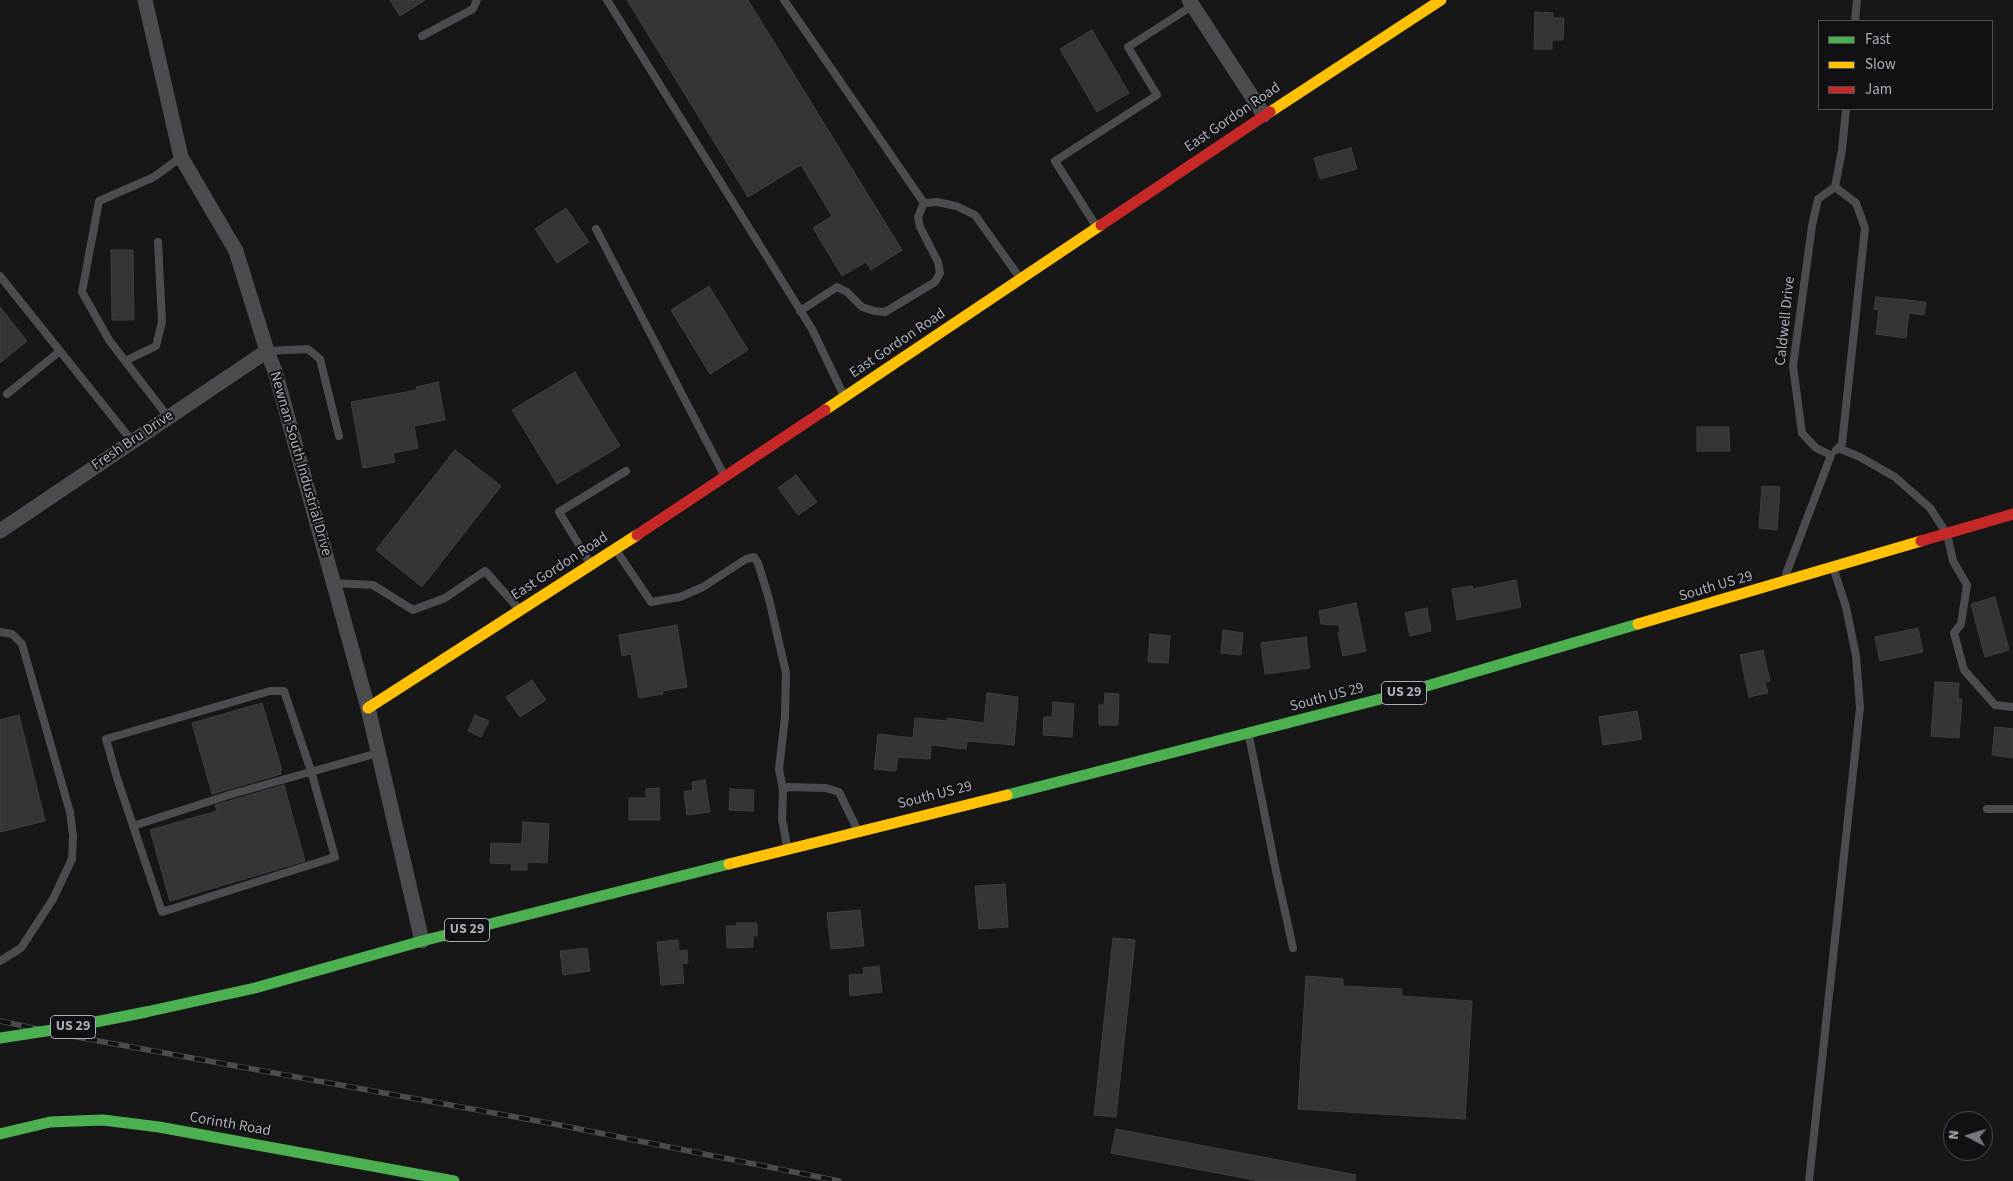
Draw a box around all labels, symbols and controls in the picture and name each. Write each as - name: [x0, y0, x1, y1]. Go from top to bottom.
- legend: [1818, 20, 1993, 110]
- text: Fast: [1865, 29, 1891, 50]
- text: Slow: [1865, 54, 1896, 75]
- street label: East Gordon Road: [1182, 79, 1284, 157]
- text: Jam: [1865, 79, 1892, 100]
- street label: Caldwell Drive: [1772, 276, 1800, 366]
- street label: East Gordon Road: [847, 305, 949, 383]
- street label: Newnan South Industrial Drive: [265, 370, 335, 558]
- street label: Fresh Bru Drive: [89, 407, 177, 475]
- street label: East Gordon Road: [508, 529, 612, 605]
- street label: South US 29: [1677, 568, 1755, 606]
- street label: South US 29: [1288, 679, 1366, 717]
- road number: US 29: [1382, 681, 1426, 704]
- street label: South US 29: [896, 778, 974, 814]
- road number: US 29: [444, 918, 490, 942]
- road number: US 29: [50, 1016, 96, 1038]
- street label: Corinth Road: [188, 1109, 272, 1141]
- north arrow: [1943, 1111, 1993, 1161]
- text: N: [1944, 1129, 1964, 1140]

